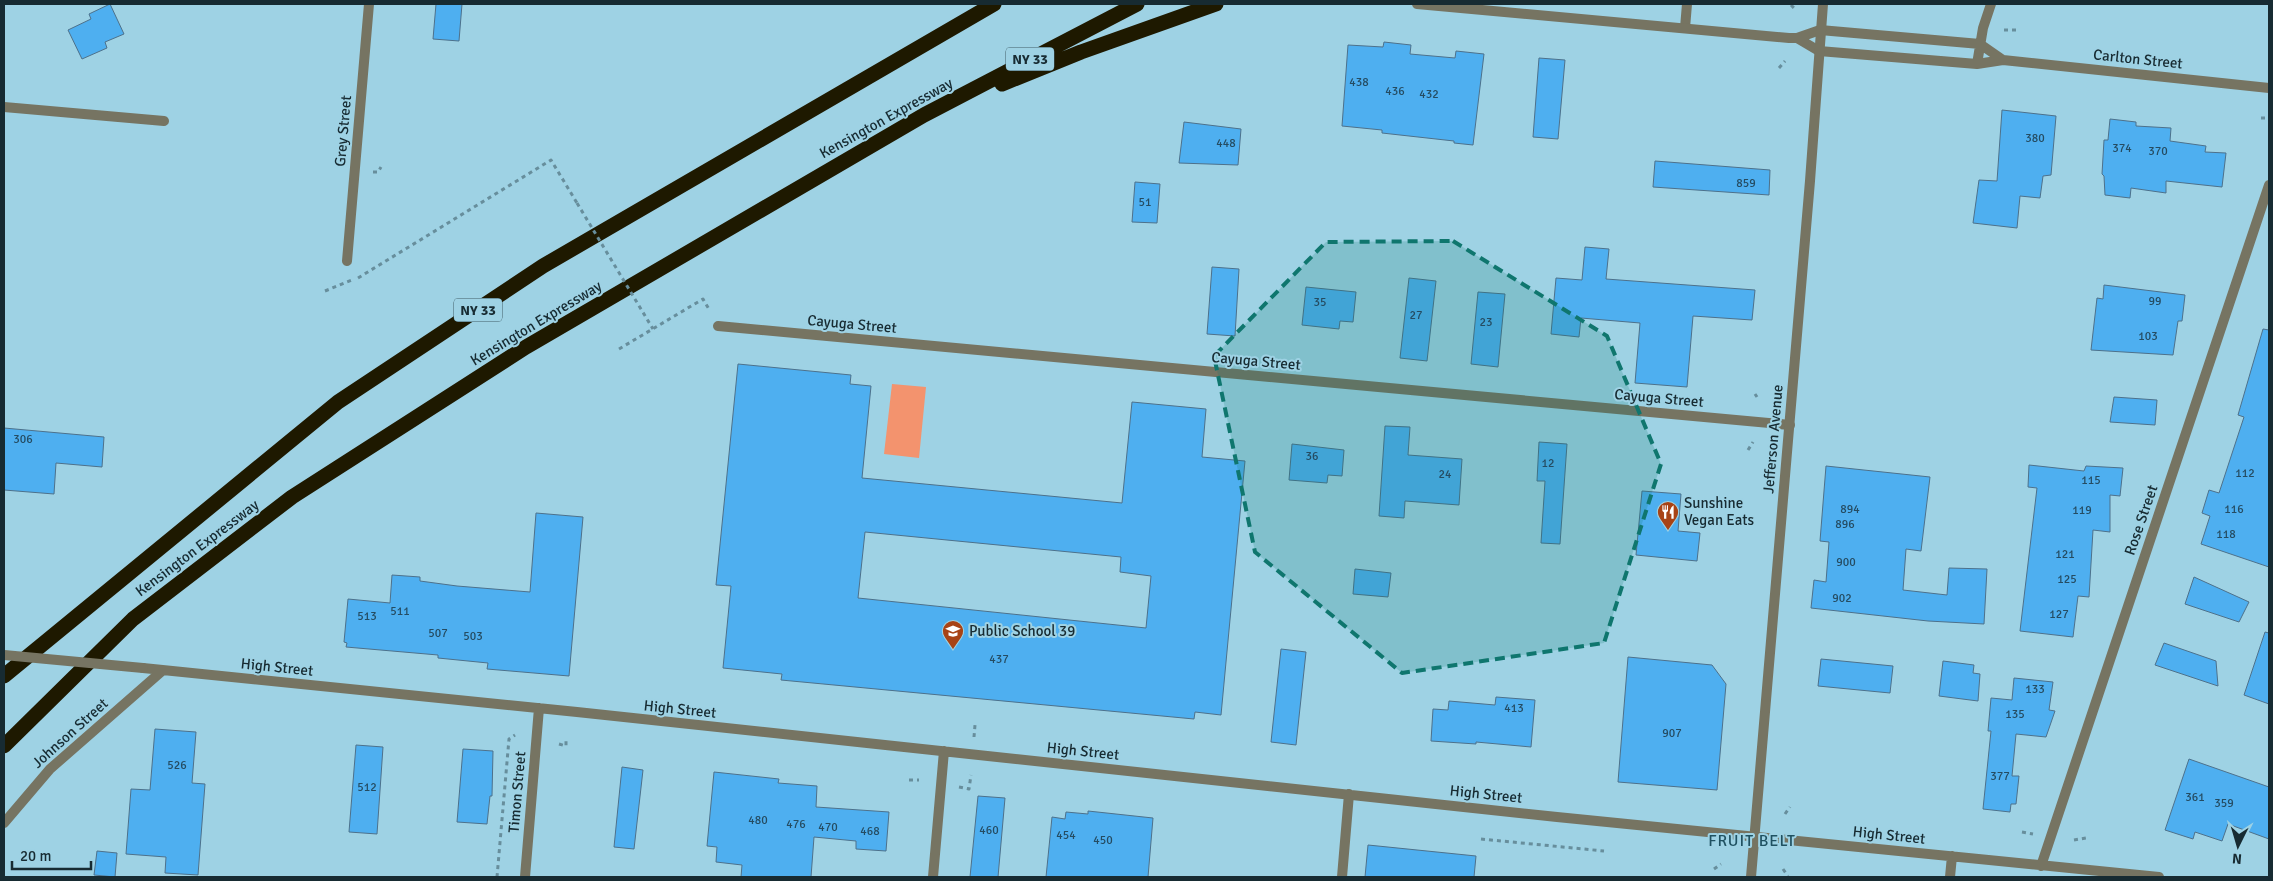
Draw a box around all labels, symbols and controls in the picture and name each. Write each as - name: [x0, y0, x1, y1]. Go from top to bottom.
- street label: Carlton Street: [2092, 45, 2184, 73]
- road number: NY 33: [1006, 48, 1054, 70]
- street label: Kensington Expressway: [816, 74, 956, 162]
- house number: 438: [1349, 75, 1369, 90]
- house number: 436: [1385, 84, 1405, 99]
- house number: 432: [1419, 87, 1439, 102]
- street label: Grey Street: [331, 95, 355, 167]
- house number: 380: [2025, 131, 2045, 146]
- house number: 448: [1216, 136, 1236, 151]
- house number: 374: [2112, 141, 2132, 156]
- house number: 370: [2148, 144, 2168, 159]
- house number: 859: [1736, 176, 1756, 191]
- house number: 51: [1139, 195, 1151, 210]
- street label: Kensington Expressway: [467, 277, 605, 369]
- house number: 99: [2149, 294, 2161, 309]
- house number: 35: [1314, 295, 1326, 310]
- road number: NY 33: [454, 298, 502, 322]
- house number: 27: [1410, 308, 1422, 323]
- street label: Cayuga Street: [807, 311, 897, 337]
- house number: 23: [1480, 315, 1492, 330]
- house number: 103: [2138, 329, 2158, 344]
- street label: Cayuga Street: [1211, 348, 1301, 374]
- street label: Jefferson Avenue: [1759, 384, 1787, 494]
- street label: Cayuga Street: [1614, 385, 1704, 411]
- house number: 306: [13, 432, 33, 447]
- house number: 36: [1306, 449, 1318, 464]
- house number: 12: [1542, 456, 1554, 471]
- house number: 112: [2235, 466, 2255, 481]
- house number: 24: [1439, 467, 1452, 482]
- house number: 115: [2081, 473, 2101, 488]
- street label: Rose Street: [2121, 483, 2161, 557]
- place label: Sunshine Vegan Eats: [1684, 494, 1754, 529]
- street label: Kensington Expressway: [132, 496, 262, 600]
- restaurant icon: Sunshine Vegan Eats: [1656, 500, 1680, 531]
- house number: 894: [1840, 502, 1860, 517]
- house number: 116: [2224, 502, 2244, 517]
- house number: 119: [2072, 503, 2092, 518]
- house number: 896: [1835, 517, 1855, 532]
- house number: 118: [2216, 527, 2236, 542]
- house number: 121: [2055, 547, 2075, 562]
- house number: 900: [1836, 555, 1856, 570]
- house number: 125: [2057, 572, 2077, 587]
- house number: 902: [1832, 591, 1852, 606]
- house number: 511: [390, 604, 410, 619]
- house number: 127: [2049, 607, 2069, 622]
- house number: 513: [357, 609, 377, 624]
- school or university icon: Public School 39: [941, 619, 965, 650]
- place label: Public School 39: [969, 622, 1075, 640]
- house number: 507: [428, 626, 448, 641]
- house number: 503: [463, 629, 483, 644]
- house number: 437: [989, 652, 1009, 667]
- street label: High Street: [240, 654, 314, 680]
- house number: 133: [2025, 682, 2045, 697]
- street label: Johnson Street: [28, 694, 112, 772]
- street label: High Street: [643, 696, 717, 722]
- house number: 413: [1504, 701, 1524, 716]
- house number: 135: [2005, 707, 2025, 722]
- house number: 907: [1662, 726, 1682, 741]
- street label: High Street: [1046, 738, 1120, 764]
- street label: Timon Street: [504, 750, 530, 834]
- house number: 526: [167, 758, 187, 773]
- house number: 377: [1990, 769, 2010, 784]
- house number: 512: [357, 780, 377, 795]
- street label: High Street: [1449, 781, 1523, 807]
- house number: 361: [2185, 790, 2205, 805]
- house number: 359: [2214, 796, 2234, 811]
- house number: 480: [748, 813, 768, 828]
- house number: 476: [786, 817, 806, 832]
- house number: 470: [818, 820, 838, 835]
- north arrow: [2213, 821, 2263, 871]
- street label: High Street: [1852, 822, 1926, 848]
- house number: 460: [979, 823, 999, 838]
- house number: 468: [860, 824, 880, 839]
- house number: 454: [1056, 828, 1076, 843]
- district label: FRUIT BELT: [1708, 831, 1796, 851]
- house number: 450: [1093, 833, 1113, 848]
- scale bar: [12, 838, 91, 870]
- text: 20 m: [20, 847, 51, 865]
- text: N: [2231, 850, 2243, 867]

